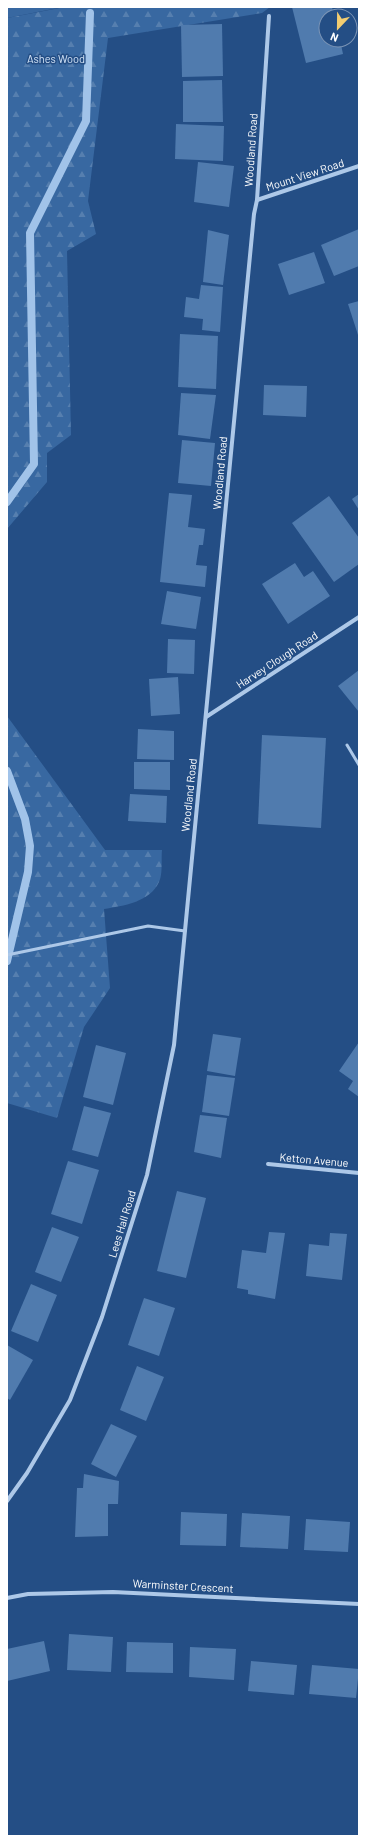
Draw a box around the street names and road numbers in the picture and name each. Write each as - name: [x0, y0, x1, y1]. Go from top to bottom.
- street label: Woodland Road: [241, 113, 260, 187]
- street label: Mount View Road: [264, 156, 346, 193]
- street label: Woodland Road: [210, 436, 229, 510]
- street label: Harvey Clough Road: [234, 628, 320, 691]
- street label: Woodland Road: [178, 758, 199, 832]
- street label: Ketton Avenue: [279, 1150, 349, 1169]
- street label: Lees Hall Road: [105, 1189, 138, 1259]
- street label: Warminster Crescent: [132, 1576, 234, 1595]

